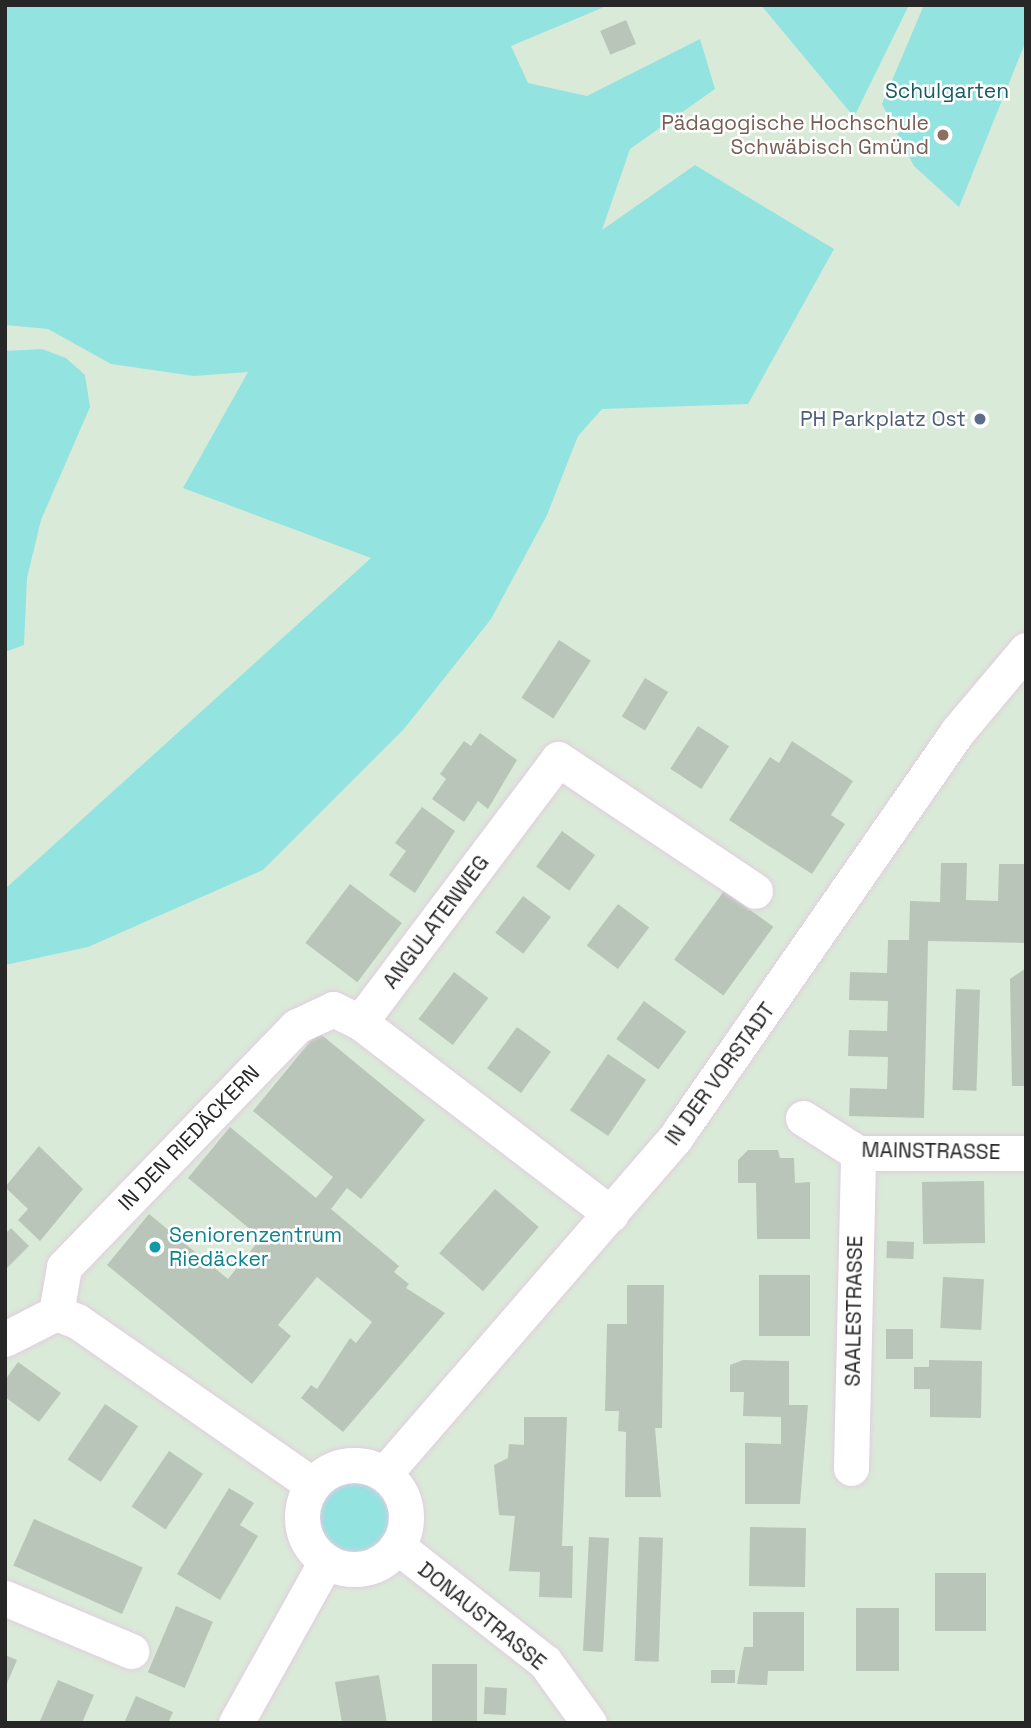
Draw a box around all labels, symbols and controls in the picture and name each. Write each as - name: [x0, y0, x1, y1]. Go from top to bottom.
- park label: Schulgarten: [885, 78, 1009, 104]
- place label: Pädagogische Hochschule Schwäbisch Gmünd: [661, 110, 929, 160]
- marker: Pädagogische Hochschule Schwäbisch Gmünd: [935, 127, 951, 143]
- place label: PH Parkplatz Ost: [800, 406, 966, 432]
- marker: PH Parkplatz Ost: [972, 411, 988, 427]
- street label: ANGULATENWEG: [378, 850, 494, 994]
- street label: IN DER VORSTADT: [660, 998, 780, 1150]
- street label: IN DEN RIEDÄCKERN: [113, 1060, 265, 1216]
- street label: MAINSTRASSE: [861, 1137, 1001, 1165]
- place label: Seniorenzentrum Riedäcker: [169, 1222, 342, 1272]
- street label: SAALESTRASSE: [840, 1235, 868, 1387]
- marker: Seniorenzentrum Riedäcker: [147, 1239, 163, 1255]
- street label: DONAUSTRASSE: [413, 1557, 551, 1675]

